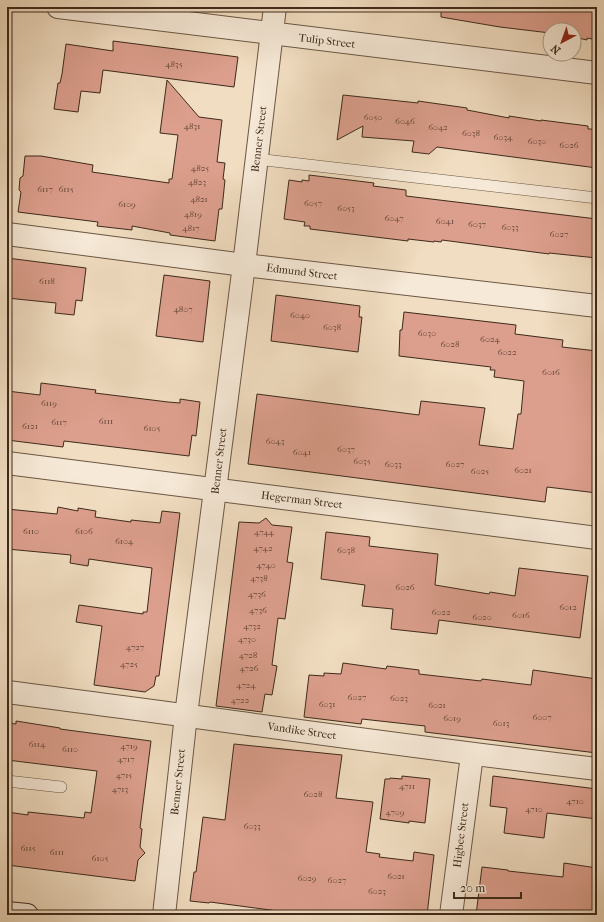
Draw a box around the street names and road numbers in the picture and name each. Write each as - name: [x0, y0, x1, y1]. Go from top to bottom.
- street label: Tulip Street: [298, 31, 356, 51]
- street label: Benner Street: [248, 105, 270, 173]
- street label: Edmund Street: [266, 261, 338, 283]
- street label: Benner Street: [208, 427, 230, 495]
- street label: Hegerman Street: [260, 489, 344, 511]
- street label: Vandike Street: [266, 720, 337, 742]
- street label: Benner Street: [168, 748, 188, 816]
- street label: Higbee Street: [451, 801, 471, 868]

